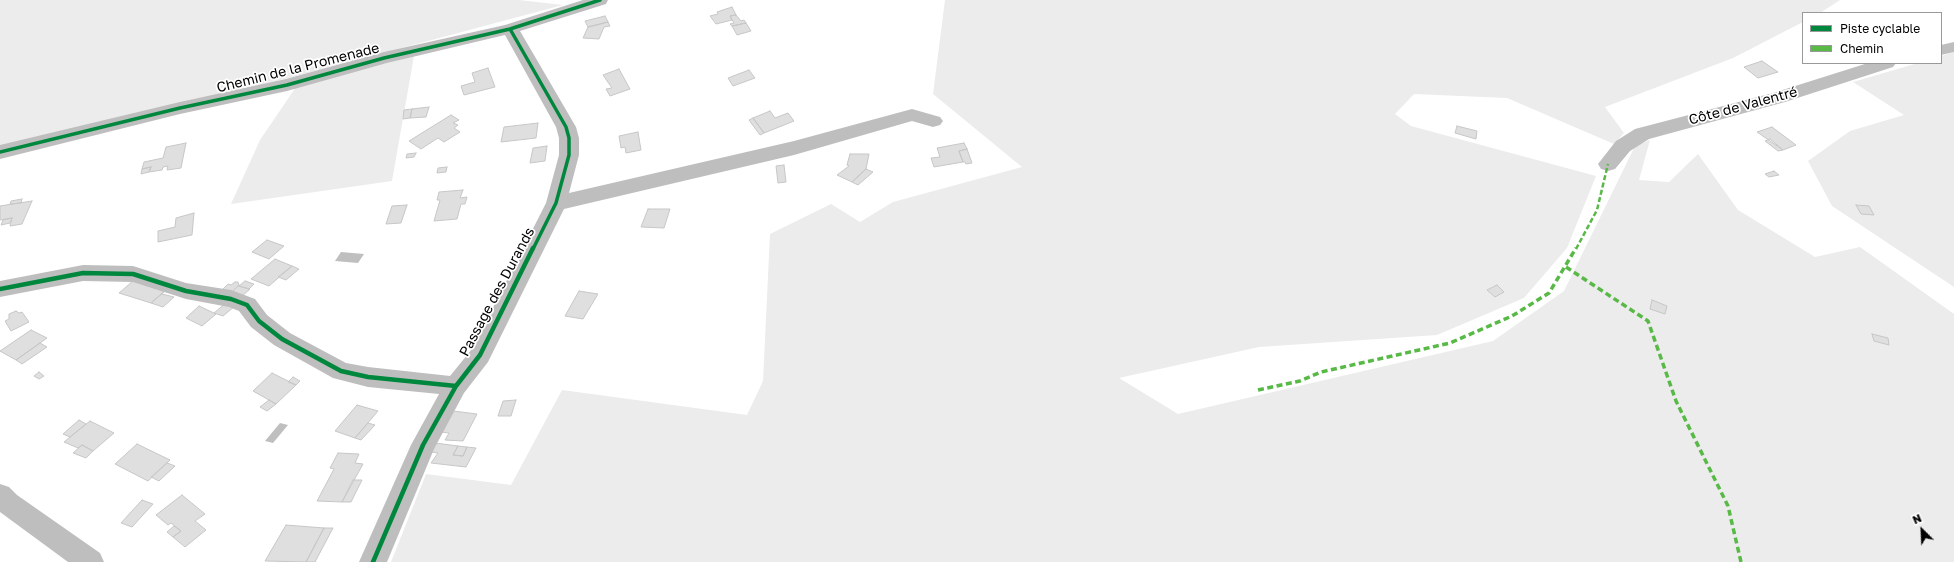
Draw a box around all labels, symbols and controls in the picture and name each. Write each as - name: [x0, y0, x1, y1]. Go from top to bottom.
- legend: [1802, 12, 1942, 64]
- text: Piste cyclable: [1840, 21, 1920, 36]
- street label: Chemin de la Promenade: [215, 40, 381, 96]
- text: Chemin: [1840, 41, 1884, 56]
- street label: Côte de Valentré: [1687, 83, 1799, 129]
- street label: Passage des Durands: [456, 225, 538, 359]
- north arrow: [1902, 510, 1942, 550]
- text: N: [1910, 511, 1923, 526]

